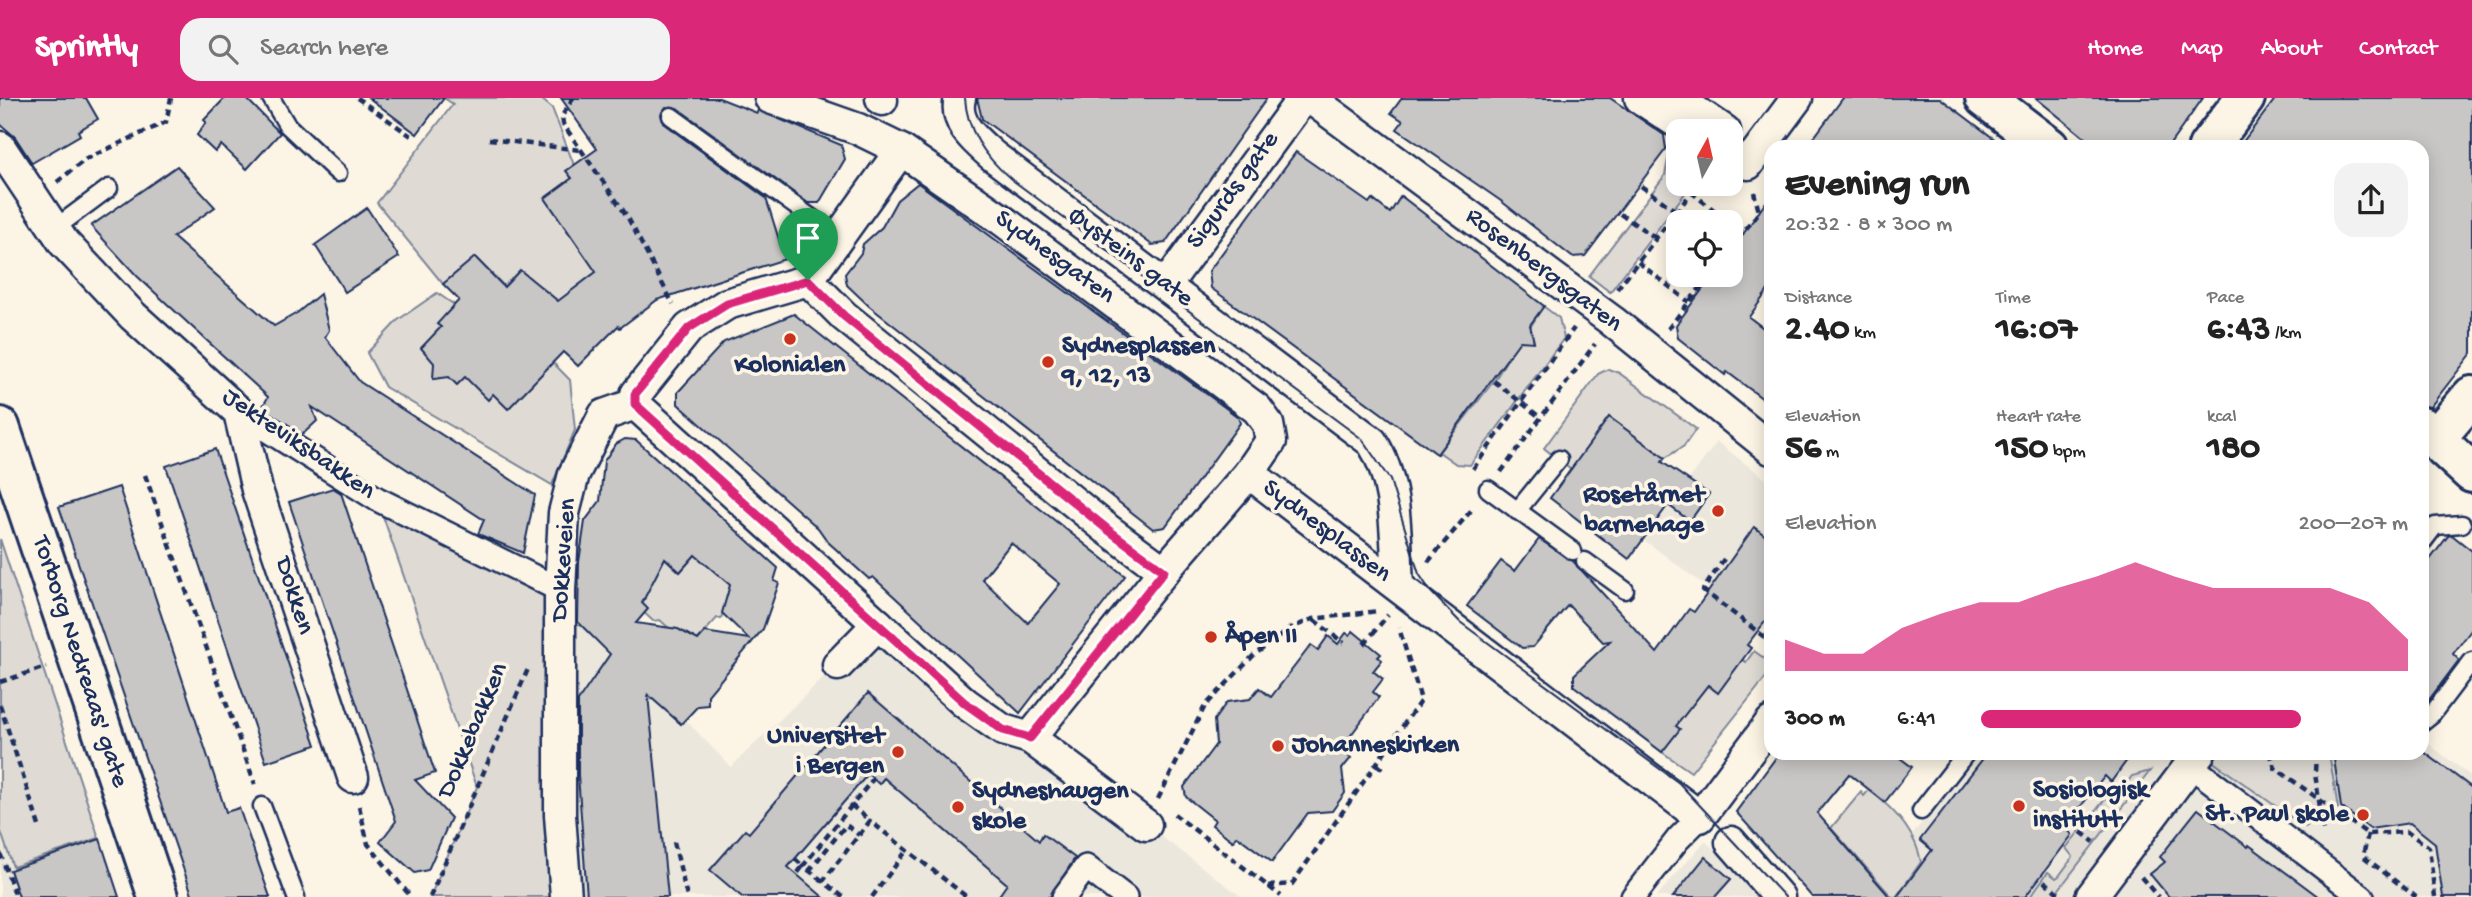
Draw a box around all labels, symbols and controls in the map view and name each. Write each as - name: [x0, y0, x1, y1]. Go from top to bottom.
- search box: [180, 18, 670, 81]
- text: Sprintly: [35, 30, 138, 68]
- icon: search: [204, 30, 242, 68]
- text: Search here: [260, 34, 388, 65]
- text: Home: [2087, 35, 2143, 64]
- text: Map: [2181, 35, 2223, 64]
- text: About: [2261, 35, 2321, 64]
- text: Contact: [2359, 35, 2437, 64]
- north arrow: [1666, 119, 1743, 196]
- map controls: [1666, 119, 1743, 287]
- street label: Sigurds gate: [1181, 126, 1287, 256]
- button: share: [2334, 163, 2408, 237]
- text: Evening run: [1785, 164, 1969, 208]
- street label: Øysteins gate: [1061, 201, 1199, 316]
- street label: Rosenbergsgaten: [1458, 202, 1628, 341]
- street label: Sydnesgaten: [988, 204, 1121, 312]
- pin: [778, 208, 838, 280]
- button: locate: [1666, 210, 1743, 287]
- text: 20:32 · 8 × 300 m: [1785, 212, 1952, 239]
- icon: arrive: [789, 219, 827, 257]
- text: Distance: [1785, 287, 1852, 310]
- text: Time: [1996, 287, 2031, 310]
- text: Pace: [2207, 287, 2244, 310]
- text: 2.40: [1785, 310, 1850, 351]
- text: 16:07: [1996, 310, 2077, 351]
- text: 6:43: [2207, 310, 2270, 351]
- text: km: [1850, 322, 1876, 345]
- text: /km: [2270, 322, 2302, 345]
- marker: Kolonialen: [782, 331, 798, 347]
- place label: Sydnesplassen 9, 12, 13: [1060, 332, 1216, 393]
- place label: Kolonialen: [734, 351, 846, 382]
- marker: Sydnesplassen 9, 12, 13: [1040, 354, 1056, 370]
- street label: Jekteviksbakken: [215, 382, 381, 508]
- text: Elevation: [1785, 406, 1861, 429]
- text: Heart rate: [1996, 406, 2081, 429]
- text: kcal: [2207, 406, 2237, 429]
- text: 56: [1785, 429, 1821, 470]
- text: 150: [1996, 429, 2048, 470]
- text: 180: [2207, 429, 2260, 470]
- text: m: [1821, 441, 1839, 464]
- text: bpm: [2048, 441, 2086, 464]
- street label: Sydnesplassen: [1255, 473, 1397, 591]
- place label: Rosetårnet barnehage: [1582, 481, 1706, 542]
- street label: Dokkeveien: [545, 497, 585, 625]
- marker: Rosetårnet barnehage: [1710, 503, 1726, 519]
- text: Elevation: [1785, 511, 1876, 538]
- text: 200–207 m: [2298, 511, 2408, 538]
- street label: Torborg Nedreaas' gate: [23, 530, 135, 792]
- street label: Dokken: [265, 552, 320, 639]
- place label: Åpen II: [1224, 620, 1298, 653]
- marker: Åpen II: [1203, 629, 1219, 645]
- street label: Dokkebakken: [431, 658, 517, 805]
- text: 300 m: [1785, 706, 1845, 733]
- text: 6:41: [1897, 706, 1936, 733]
- place label: Universitet i Bergen: [767, 722, 886, 783]
- place label: Johanneskirken: [1291, 731, 1460, 762]
- marker: Johanneskirken: [1270, 738, 1286, 754]
- marker: Universitet i Bergen: [890, 744, 906, 760]
- place label: Sosiologisk institutt: [2033, 776, 2151, 837]
- place label: Sydneshaugen skole: [972, 777, 1129, 838]
- marker: Sosiologisk institutt: [2011, 798, 2027, 814]
- marker: Sydneshaugen skole: [950, 799, 966, 815]
- place label: St. Paul skole: [2205, 800, 2351, 831]
- marker: St. Paul skole: [2355, 807, 2371, 823]

